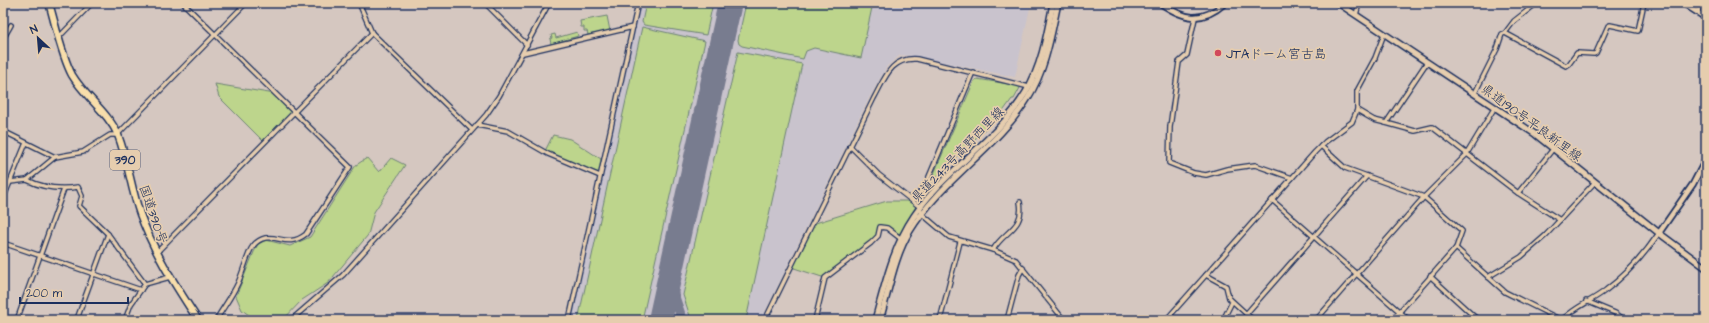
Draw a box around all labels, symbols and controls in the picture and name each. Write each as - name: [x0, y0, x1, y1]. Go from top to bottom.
- north arrow: [18, 18, 58, 58]
- text: N: [27, 21, 40, 38]
- place label: JTAドーム宮古島: [1226, 45, 1327, 63]
- marker: JTAドーム宮古島: [1213, 48, 1223, 58]
- street label: 県道190号平良新里線: [1477, 80, 1587, 166]
- street label: 県道243号高野西里線: [907, 102, 1009, 207]
- road number: 390: [110, 150, 140, 170]
- street label: 国道390号: [135, 182, 172, 246]
- scale bar: [20, 279, 128, 305]
- text: 200 m: [26, 285, 63, 302]

